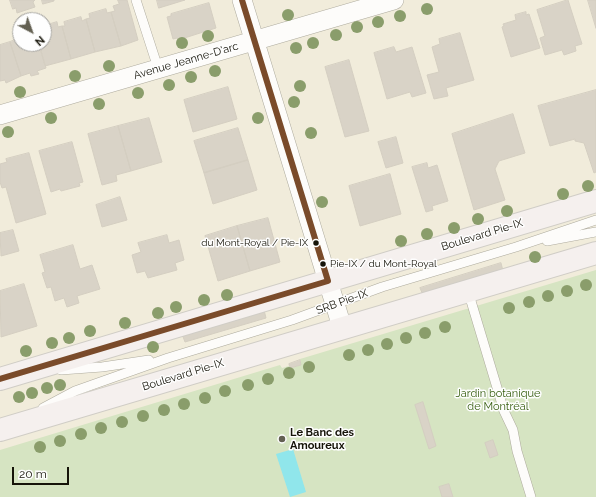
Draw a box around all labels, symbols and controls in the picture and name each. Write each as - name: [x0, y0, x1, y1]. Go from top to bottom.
- north arrow: [12, 12, 52, 52]
- text: N: [32, 33, 47, 48]
- street label: Avenue Jeanne-D'arc: [132, 40, 240, 82]
- street label: Boulevard Pie-IX: [440, 216, 524, 254]
- place label: du Mont-Royal / Pie-IX: [201, 237, 308, 249]
- marker: du Mont-Royal / Pie-IX: [311, 238, 321, 248]
- place label: Pie-IX / du Mont-Royal: [330, 258, 437, 270]
- marker: Pie-IX / du Mont-Royal: [318, 259, 328, 269]
- street label: SRB Pie-IX: [314, 287, 370, 317]
- street label: Boulevard Pie-IX: [141, 356, 225, 394]
- park label: Jardin botanique de Montréal: [456, 387, 540, 413]
- place label: Le Banc des Amoureux: [290, 426, 354, 452]
- marker: Le Banc des Amoureux: [277, 434, 287, 444]
- scale bar: [14, 459, 71, 485]
- text: 20 m: [19, 467, 47, 481]

